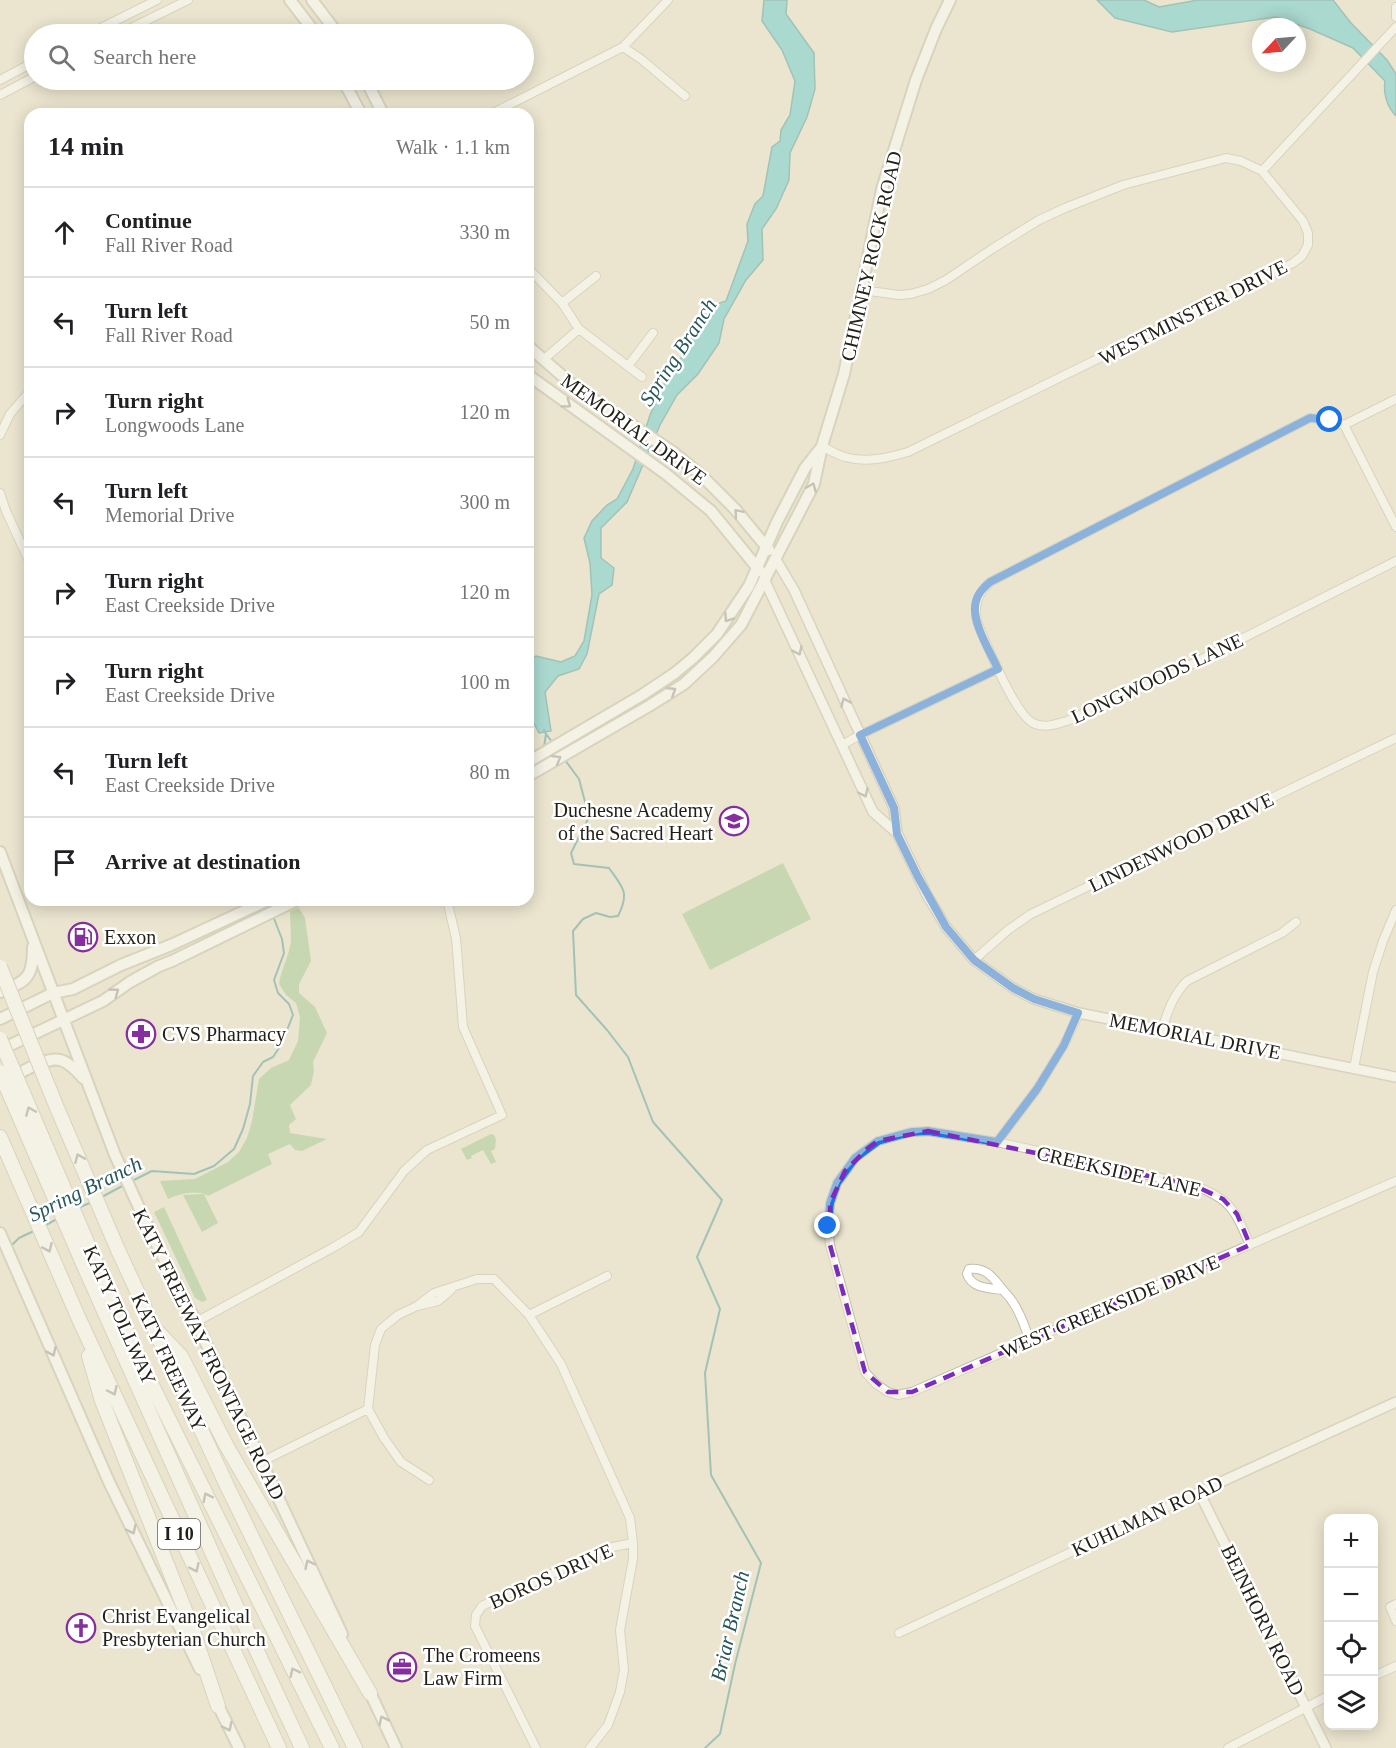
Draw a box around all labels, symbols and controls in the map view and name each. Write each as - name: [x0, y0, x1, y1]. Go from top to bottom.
- north arrow: [1252, 18, 1306, 72]
- search box: [24, 24, 534, 90]
- icon: search: [45, 41, 78, 74]
- text: Search here: [93, 44, 196, 69]
- text: 14 min: [48, 132, 124, 161]
- text: Walk · 1.1 km: [396, 136, 510, 158]
- street label: CHIMNEY ROCK ROAD: [836, 149, 906, 363]
- text: Continue: [105, 208, 192, 233]
- icon: ahead: [48, 216, 81, 249]
- text: 330 m: [459, 221, 510, 243]
- text: Fall River Road: [105, 234, 233, 256]
- street label: WESTMINSTER DRIVE: [1095, 255, 1291, 369]
- water label: Spring Branch: [634, 294, 722, 410]
- text: Turn left: [105, 298, 188, 323]
- icon: left: [48, 306, 81, 339]
- text: 50 m: [469, 311, 510, 333]
- text: Fall River Road: [105, 324, 233, 346]
- street label: MEMORIAL DRIVE: [557, 369, 711, 489]
- text: Turn right: [105, 388, 204, 413]
- icon: right: [48, 396, 81, 429]
- one-way arrow: [560, 397, 571, 408]
- text: 120 m: [459, 401, 510, 423]
- route start: [1316, 406, 1342, 432]
- text: Longwoods Lane: [105, 414, 244, 436]
- text: Turn left: [105, 478, 188, 503]
- one-way arrow: [805, 483, 817, 494]
- icon: left: [48, 486, 81, 519]
- text: 300 m: [459, 491, 510, 513]
- text: Memorial Drive: [105, 504, 234, 526]
- one-way arrow: [734, 509, 745, 520]
- text: Turn right: [105, 568, 204, 593]
- icon: right: [48, 576, 81, 609]
- text: 120 m: [459, 581, 510, 603]
- text: East Creekside Drive: [105, 594, 275, 616]
- one-way arrow: [724, 611, 735, 622]
- street label: LONGWOODS LANE: [1068, 628, 1246, 728]
- one-way arrow: [790, 645, 802, 656]
- text: Turn right: [105, 658, 204, 683]
- icon: right: [48, 666, 81, 699]
- text: 100 m: [459, 671, 510, 693]
- text: East Creekside Drive: [105, 684, 275, 706]
- one-way arrow: [666, 687, 676, 699]
- one-way arrow: [840, 697, 852, 708]
- text: Turn left: [105, 748, 188, 773]
- one-way arrow: [551, 755, 561, 767]
- icon: left: [48, 756, 81, 789]
- text: 80 m: [469, 761, 510, 783]
- text: East Creekside Drive: [105, 774, 275, 796]
- one-way arrow: [857, 787, 869, 798]
- street label: LINDENWOOD DRIVE: [1085, 788, 1277, 896]
- place label: Duchesne Academy of the Sacred Heart: [554, 799, 713, 844]
- school or university icon: Duchesne Academy of the Sacred Heart: [718, 805, 750, 837]
- icon: arrive: [48, 846, 81, 879]
- text: Arrive at destination: [105, 849, 301, 874]
- fuel station icon: Exxon: [67, 921, 99, 953]
- place label: Exxon: [104, 926, 156, 948]
- one-way arrow: [109, 989, 120, 1000]
- street label: MEMORIAL DRIVE: [1107, 1009, 1283, 1063]
- pharmacy icon: CVS Pharmacy: [125, 1018, 157, 1050]
- place label: CVS Pharmacy: [162, 1023, 286, 1046]
- one-way arrow: [26, 1106, 38, 1117]
- street label: CREEKSIDE LANE: [1035, 1141, 1203, 1201]
- water label: Spring Branch: [24, 1151, 146, 1227]
- one-way arrow: [74, 1153, 86, 1164]
- street label: KATY FREEWAY FRONTAGE ROAD: [127, 1204, 291, 1504]
- route end: [814, 1212, 840, 1238]
- one-way arrow: [41, 1242, 53, 1253]
- street label: KATY TOLLWAY: [79, 1242, 161, 1388]
- street label: WEST CREEKSIDE DRIVE: [997, 1250, 1223, 1362]
- street label: KATY FREEWAY: [126, 1289, 212, 1435]
- one-way arrow: [44, 1346, 56, 1357]
- one-way arrow: [105, 1385, 117, 1396]
- street label: KUHLMAN ROAD: [1068, 1471, 1226, 1561]
- one-way arrow: [203, 1493, 215, 1504]
- map controls: [1324, 1514, 1378, 1730]
- button: +: [1324, 1514, 1378, 1568]
- road number: I 10: [158, 1519, 200, 1549]
- one-way arrow: [125, 1523, 137, 1534]
- street label: BOROS DRIVE: [486, 1539, 616, 1613]
- street label: BEINHORN ROAD: [1217, 1541, 1309, 1699]
- one-way arrow: [305, 1559, 317, 1570]
- one-way arrow: [187, 1562, 199, 1573]
- water label: Briar Branch: [706, 1568, 754, 1684]
- button: −: [1324, 1568, 1378, 1622]
- place label: Christ Evangelical Presbyterian Church: [102, 1605, 266, 1651]
- church icon: Christ Evangelical Presbyterian Church: [65, 1612, 97, 1644]
- button: locate: [1324, 1622, 1378, 1676]
- place label: The Cromeens Law Firm: [423, 1644, 540, 1689]
- office icon: The Cromeens Law Firm: [386, 1651, 418, 1683]
- one-way arrow: [290, 1667, 302, 1678]
- button: layers: [1324, 1676, 1378, 1730]
- one-way arrow: [379, 1716, 391, 1727]
- one-way arrow: [221, 1720, 233, 1731]

